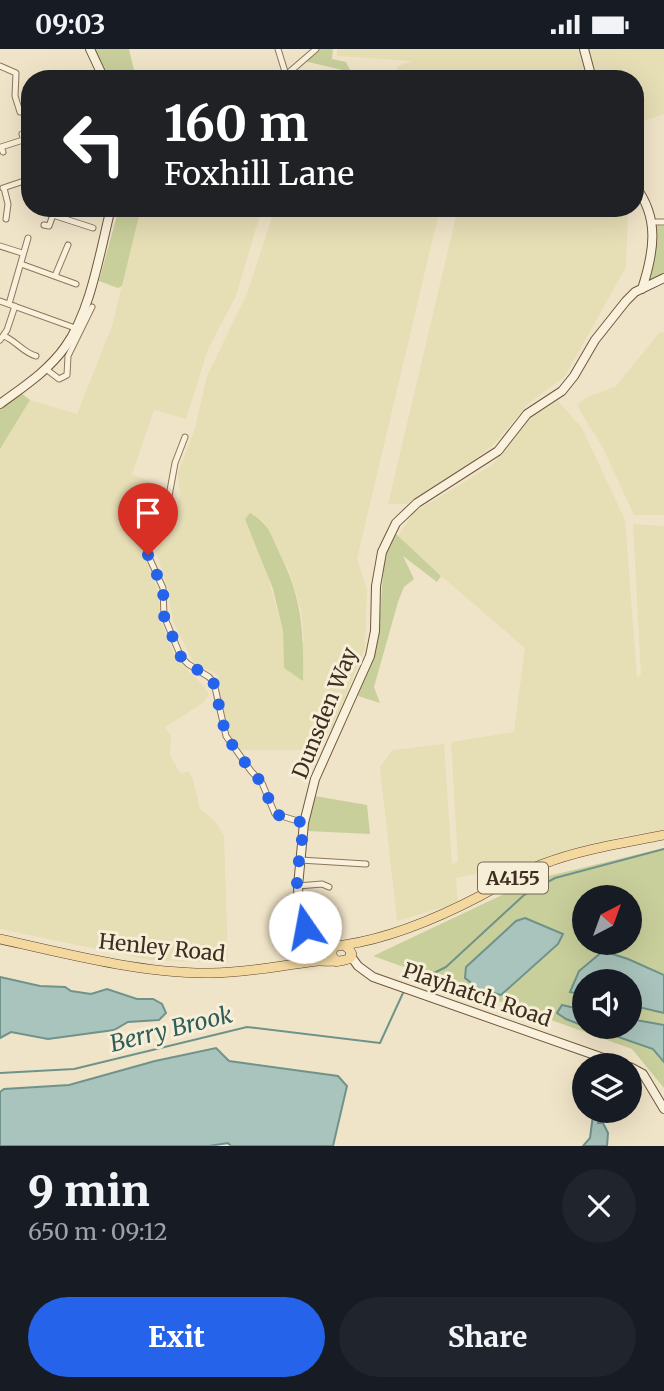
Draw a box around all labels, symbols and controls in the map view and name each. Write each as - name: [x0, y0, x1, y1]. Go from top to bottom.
- text: 09:03: [35, 8, 105, 41]
- text: 160 m: [164, 93, 308, 154]
- icon: left: [49, 98, 140, 189]
- text: Foxhill Lane: [164, 154, 354, 194]
- pin: [118, 483, 178, 555]
- icon: arrive: [129, 494, 167, 532]
- street label: Dunsden Way: [286, 642, 363, 782]
- road number: A4155: [478, 863, 548, 893]
- north arrow: [572, 885, 642, 955]
- map controls: [572, 885, 642, 1123]
- position arrow: [268, 890, 342, 964]
- street label: Henley Road: [97, 927, 227, 968]
- street label: Playhatch Road: [399, 956, 555, 1033]
- button: sound: [572, 969, 642, 1039]
- water label: Berry Brook: [107, 999, 236, 1058]
- button: layers: [572, 1053, 642, 1123]
- text: 9 min: [28, 1165, 150, 1217]
- button: close: [562, 1169, 636, 1243]
- text: 650 m · 09:12: [28, 1217, 167, 1246]
- button: Exit: [28, 1297, 325, 1377]
- button: Share: [339, 1297, 636, 1377]

